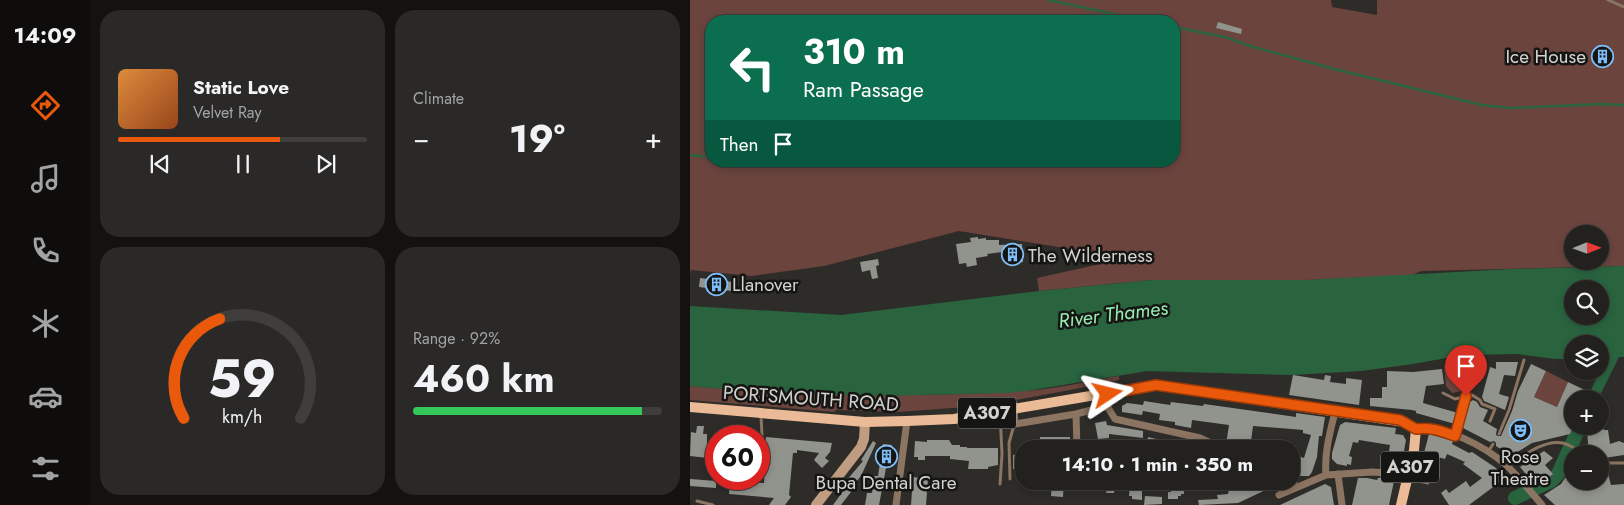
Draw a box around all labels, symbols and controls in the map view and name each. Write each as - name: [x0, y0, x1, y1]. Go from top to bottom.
- text: 14:09: [14, 19, 76, 51]
- text: 310 m: [803, 27, 905, 77]
- icon: left: [720, 35, 785, 100]
- place label: Ice House: [1505, 43, 1586, 70]
- building icon: Ice House: [1590, 44, 1614, 68]
- text: Ram Passage: [803, 73, 924, 105]
- text: Static Love: [193, 74, 289, 101]
- text: Climate: [413, 87, 464, 110]
- icon: directions: [28, 88, 63, 123]
- text: Velvet Ray: [193, 101, 262, 124]
- text: 19°: [509, 111, 565, 166]
- text: −: [413, 118, 430, 159]
- text: +: [645, 118, 662, 159]
- icon: arrive: [769, 130, 797, 158]
- text: Then: [720, 131, 759, 158]
- icon: previous: [146, 150, 174, 178]
- icon: pause: [229, 150, 257, 178]
- icon: next: [312, 150, 340, 178]
- icon: music: [28, 161, 63, 196]
- north arrow: [1564, 225, 1609, 270]
- map controls: [1564, 225, 1609, 490]
- icon: phone: [28, 233, 63, 268]
- place label: The Wilderness: [1028, 242, 1153, 269]
- building icon: The Wilderness: [1000, 243, 1024, 267]
- place label: Llanover: [732, 271, 799, 298]
- building icon: Llanover: [704, 272, 728, 296]
- button: search: [1564, 280, 1609, 325]
- water label: River Thames: [1057, 293, 1170, 336]
- icon: climate: [28, 306, 63, 341]
- text: Range · 92%: [413, 327, 500, 350]
- button: layers: [1564, 335, 1609, 380]
- text: 59: [208, 341, 277, 417]
- pin: [1445, 345, 1487, 396]
- text: 460 km: [413, 351, 555, 406]
- icon: arrive: [1452, 352, 1480, 380]
- position arrow: [1081, 367, 1133, 419]
- icon: car: [28, 379, 63, 414]
- street label: PORTSMOUTH ROAD: [722, 379, 900, 418]
- button: +: [1564, 390, 1609, 435]
- road number: A307: [958, 398, 1016, 428]
- text: km/h: [222, 404, 263, 430]
- theatre icon: Rose Theatre: [1508, 418, 1532, 442]
- speed limit sign: 60: [705, 425, 770, 490]
- place label: Rose Theatre: [1491, 443, 1549, 492]
- building icon: Bupa Dental Care: [874, 444, 898, 468]
- button: −: [1564, 445, 1609, 490]
- icon: filters: [28, 451, 63, 486]
- text: 14:10 · 1 min · 350 m: [1062, 451, 1253, 478]
- road number: A307: [1381, 452, 1439, 482]
- place label: Bupa Dental Care: [816, 469, 957, 496]

